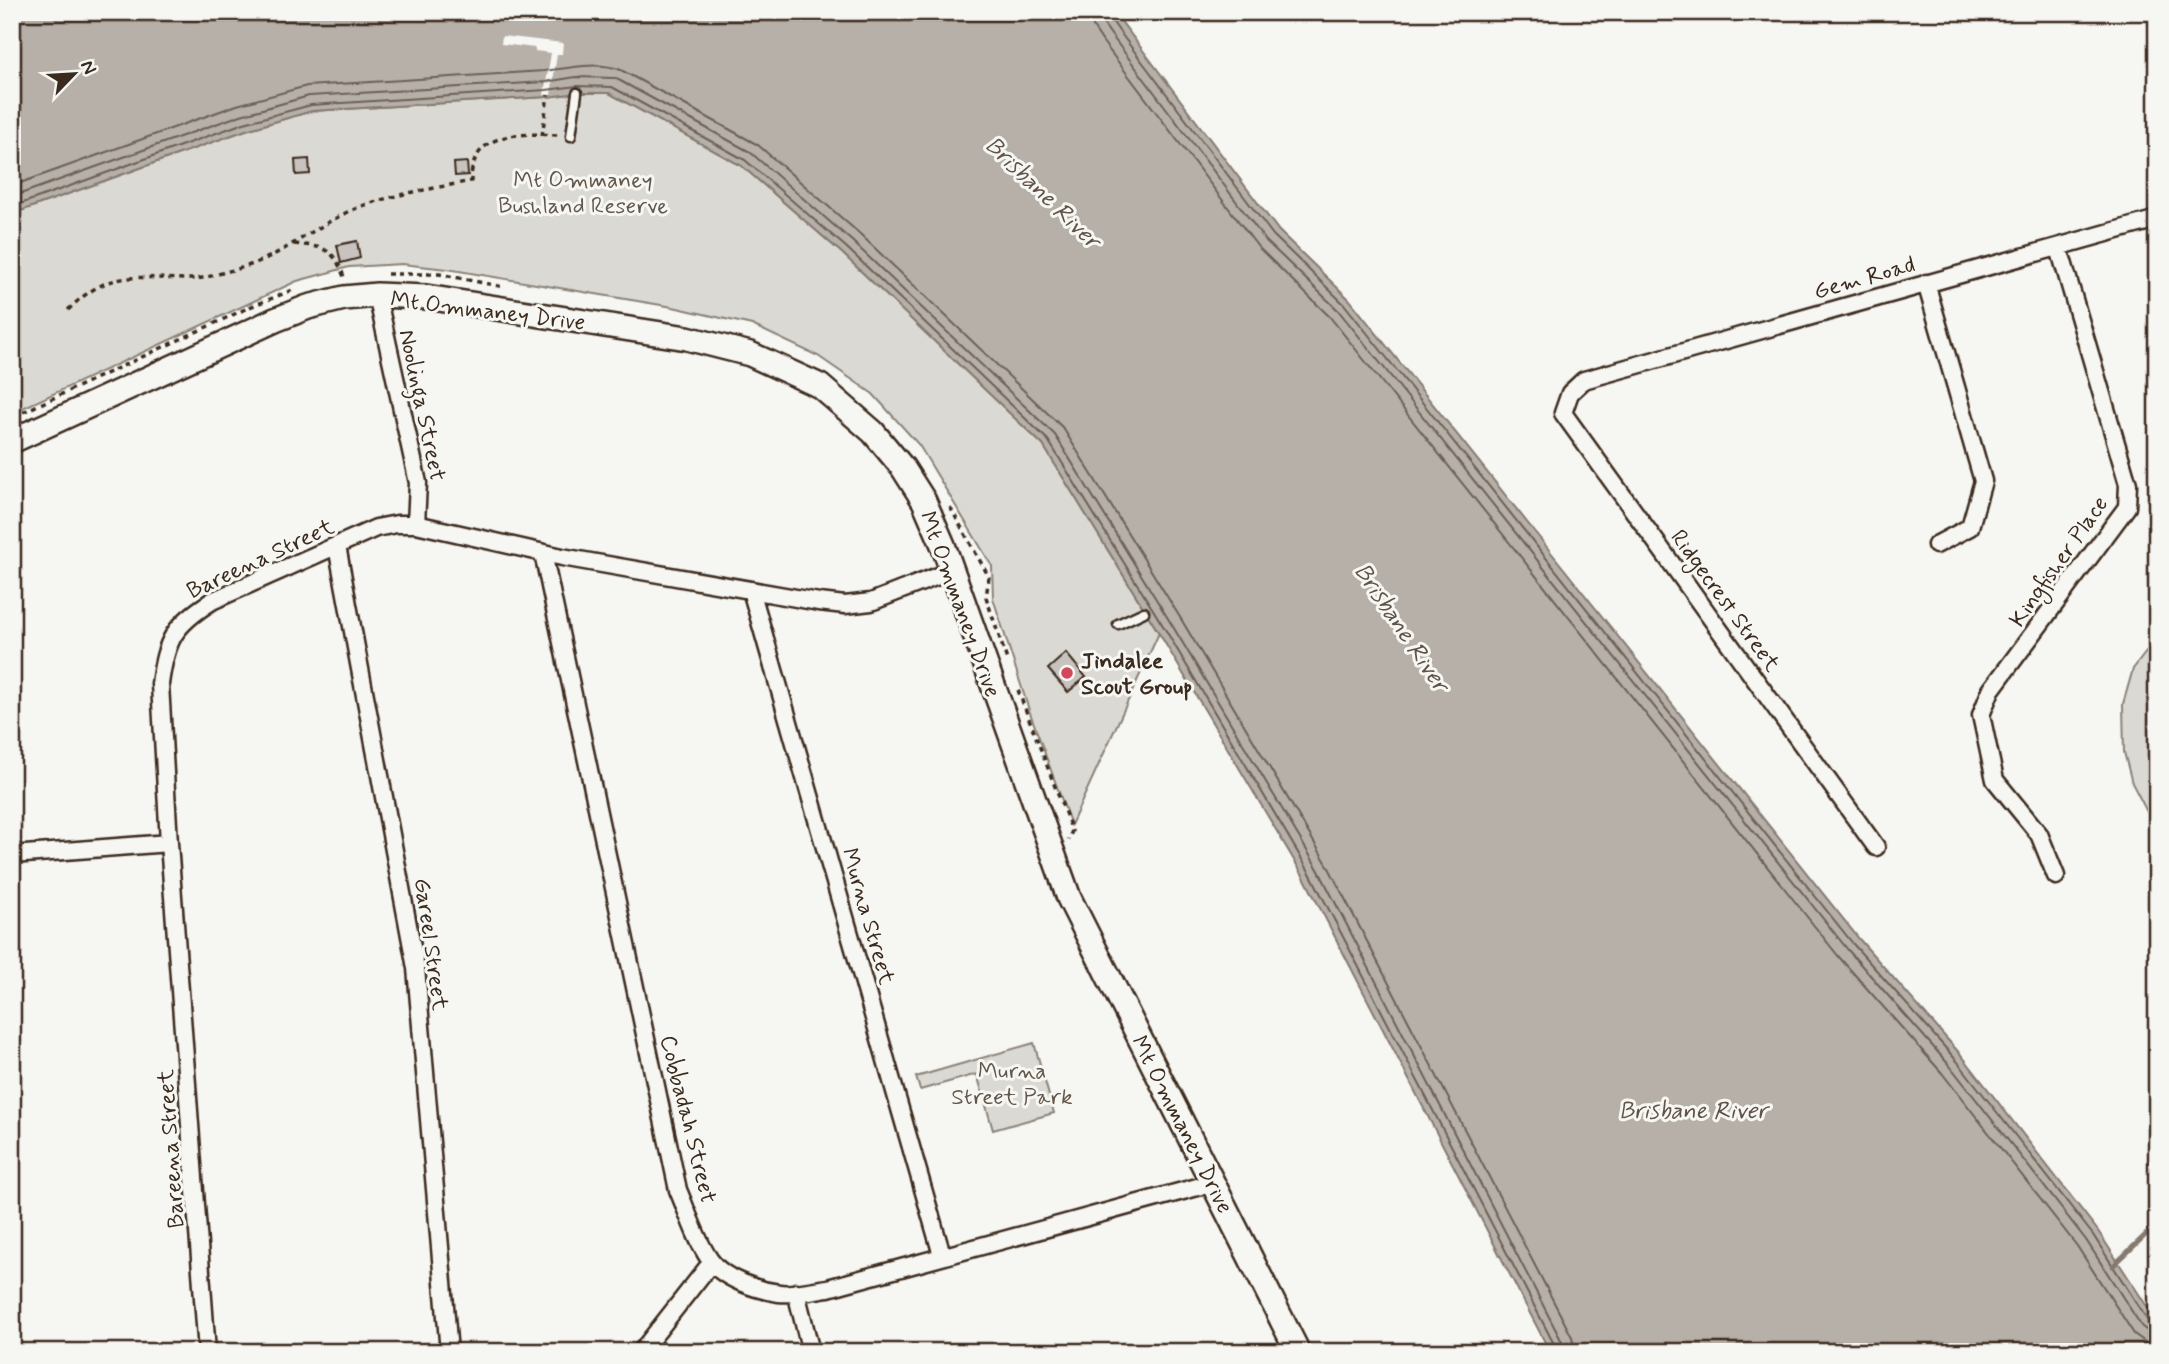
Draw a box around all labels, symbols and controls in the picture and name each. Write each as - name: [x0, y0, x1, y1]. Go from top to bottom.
- north arrow: [38, 38, 108, 108]
- text: N: [74, 56, 102, 78]
- water label: Brisbane River: [978, 130, 1108, 258]
- park label: Mt Ommaney Bushland Reserve: [498, 166, 668, 222]
- street label: Gem Road: [1810, 250, 1919, 308]
- street label: Mt Ommaney Drive: [389, 285, 587, 339]
- street label: Noolinga Street: [388, 327, 452, 484]
- street label: Kingfisher Place: [2003, 491, 2118, 635]
- street label: Mt Ommaney Drive: [911, 507, 1007, 702]
- street label: Bareena Street: [182, 512, 340, 607]
- street label: Ridgecrest Street: [1661, 524, 1786, 680]
- water label: Brisbane River: [1346, 558, 1457, 701]
- place label: Jindalee Scout Group: [1081, 647, 1192, 703]
- marker: Jindalee Scout Group: [1059, 665, 1075, 681]
- street label: Murna Street: [833, 845, 901, 989]
- street label: Gareel Street: [406, 876, 454, 1013]
- street label: Mt Ommaney Drive: [1123, 1031, 1239, 1219]
- street label: Cobbadah Street: [652, 1032, 723, 1207]
- park label: Murna Street Park: [951, 1057, 1073, 1113]
- street label: Bareena Street: [151, 1068, 193, 1229]
- water label: Brisbane River: [1619, 1096, 1770, 1127]

